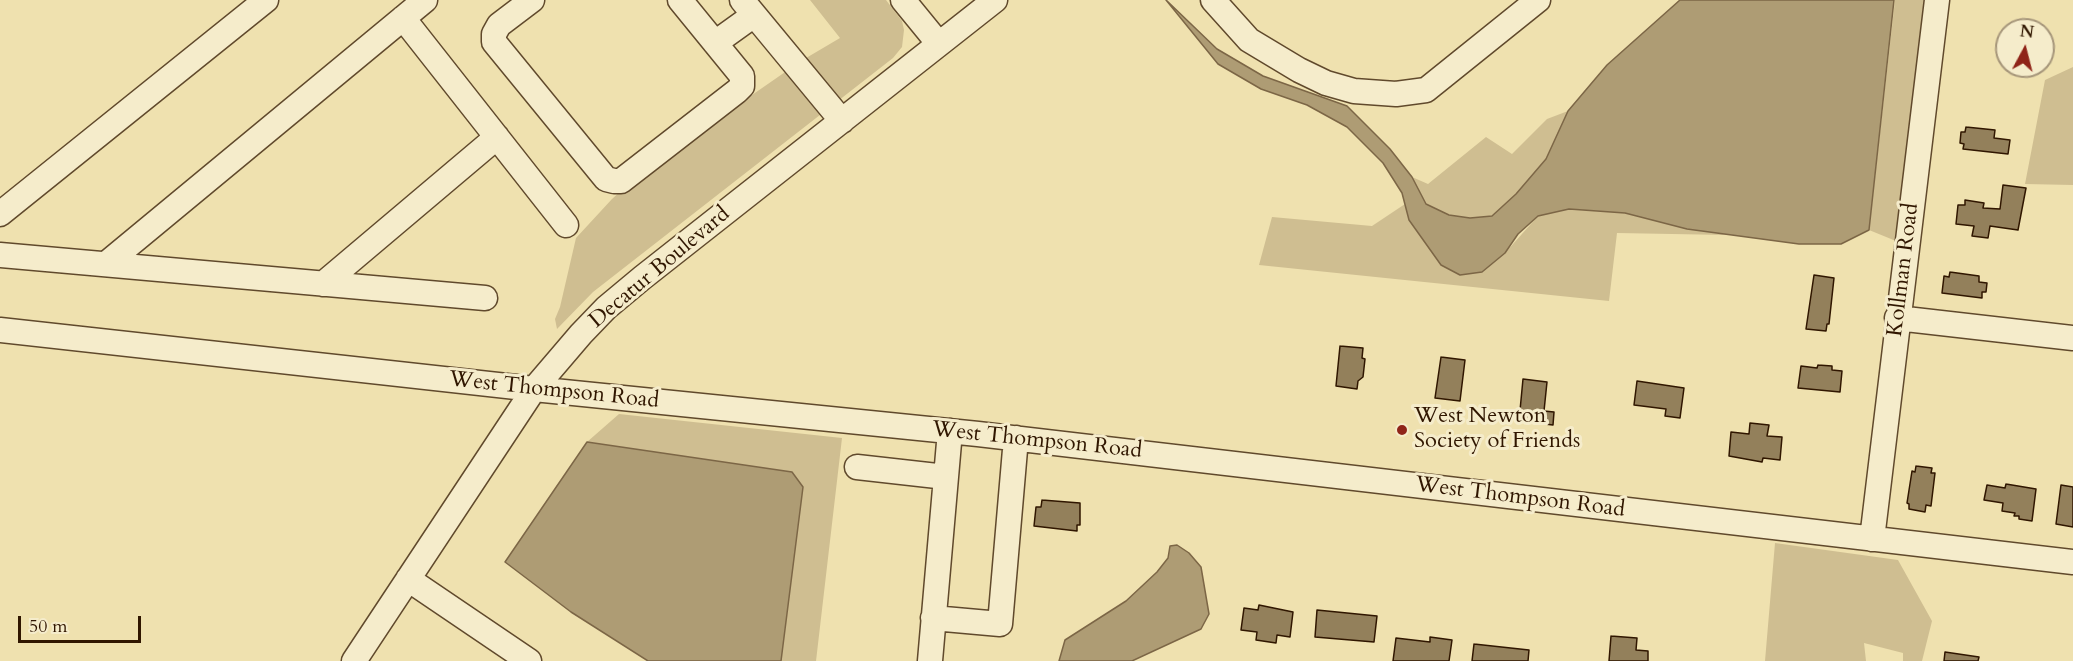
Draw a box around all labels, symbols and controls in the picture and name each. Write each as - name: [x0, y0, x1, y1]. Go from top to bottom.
- north arrow: [1995, 18, 2055, 78]
- text: N: [2019, 20, 2035, 44]
- street label: Decatur Boulevard: [584, 202, 736, 334]
- street label: Kollman Road: [1883, 202, 1925, 338]
- street label: West Thompson Road: [448, 367, 660, 415]
- place label: West Newton Society of Friends: [1414, 404, 1580, 456]
- street label: West Thompson Road: [931, 417, 1143, 465]
- marker: West Newton Society of Friends: [1395, 423, 1409, 437]
- street label: West Thompson Road: [1414, 472, 1626, 524]
- scale bar: [21, 604, 144, 642]
- text: 50 m: [29, 614, 68, 639]

